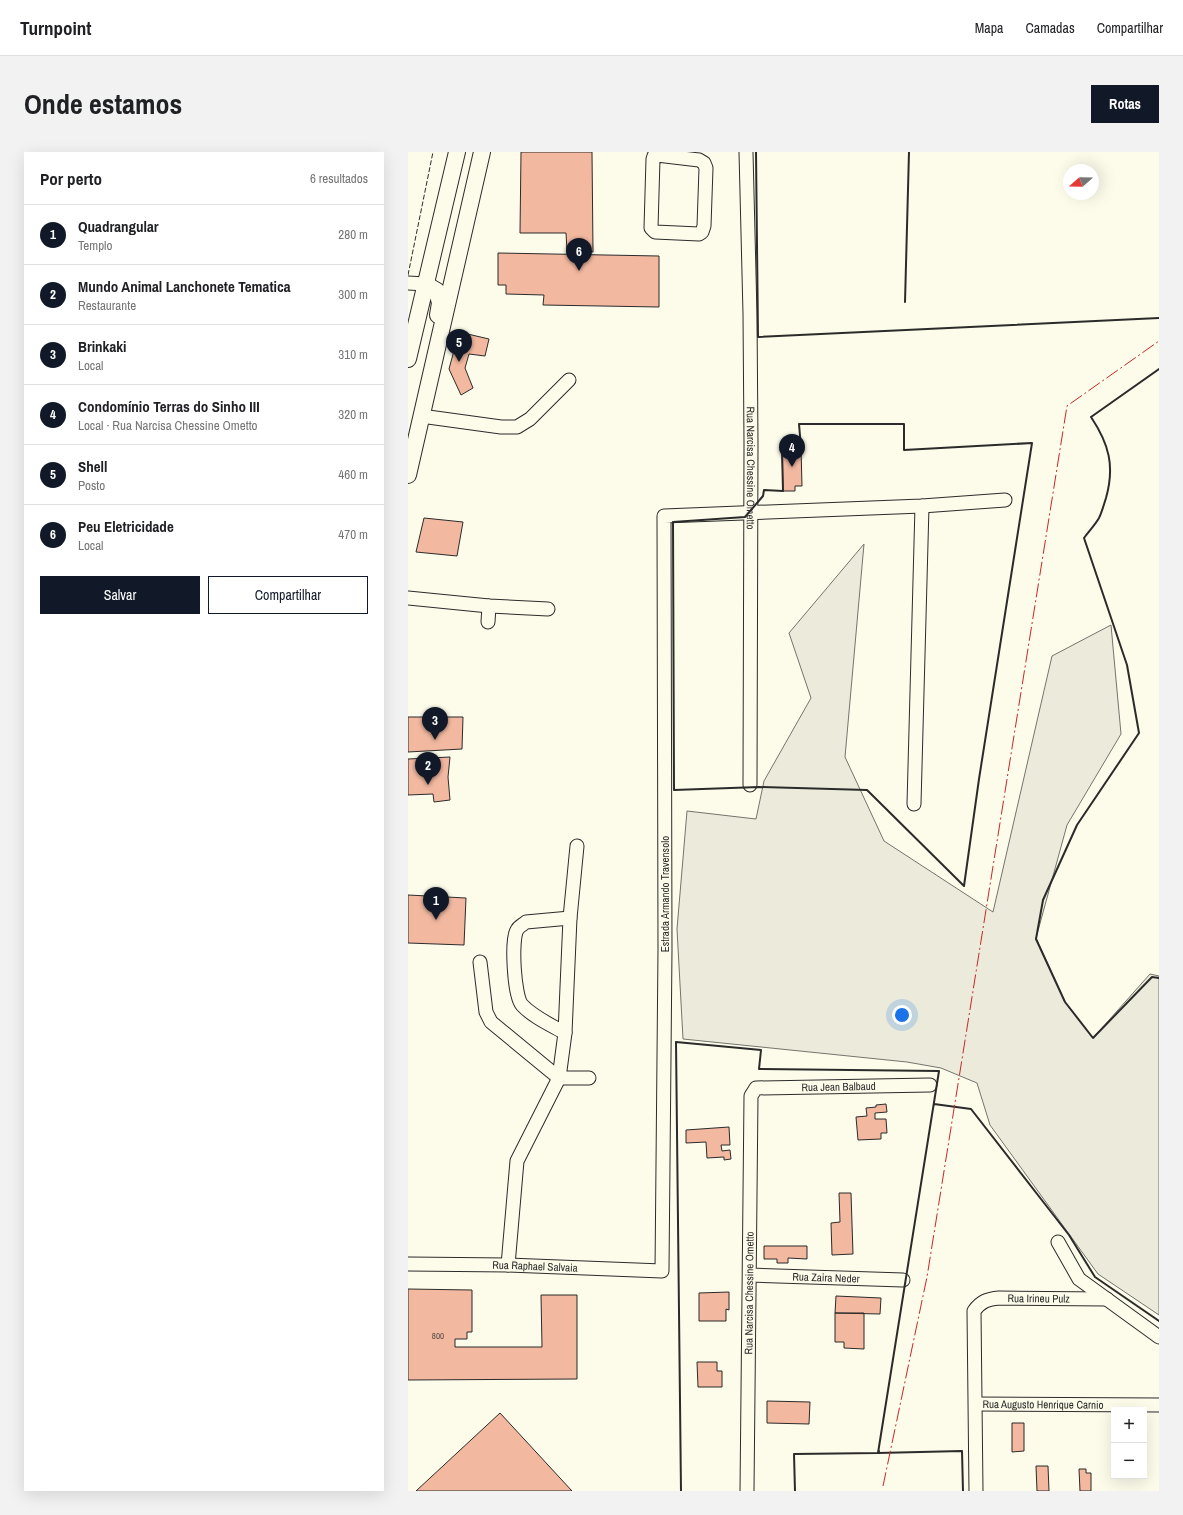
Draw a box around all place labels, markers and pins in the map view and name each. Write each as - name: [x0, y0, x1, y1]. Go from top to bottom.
- pin: 6: [566, 238, 592, 271]
- pin: 5: [446, 329, 472, 362]
- pin: 4: [779, 434, 805, 467]
- pin: 3: [422, 707, 448, 740]
- pin: 2: [415, 752, 441, 785]
- pin: 1: [423, 887, 449, 920]

